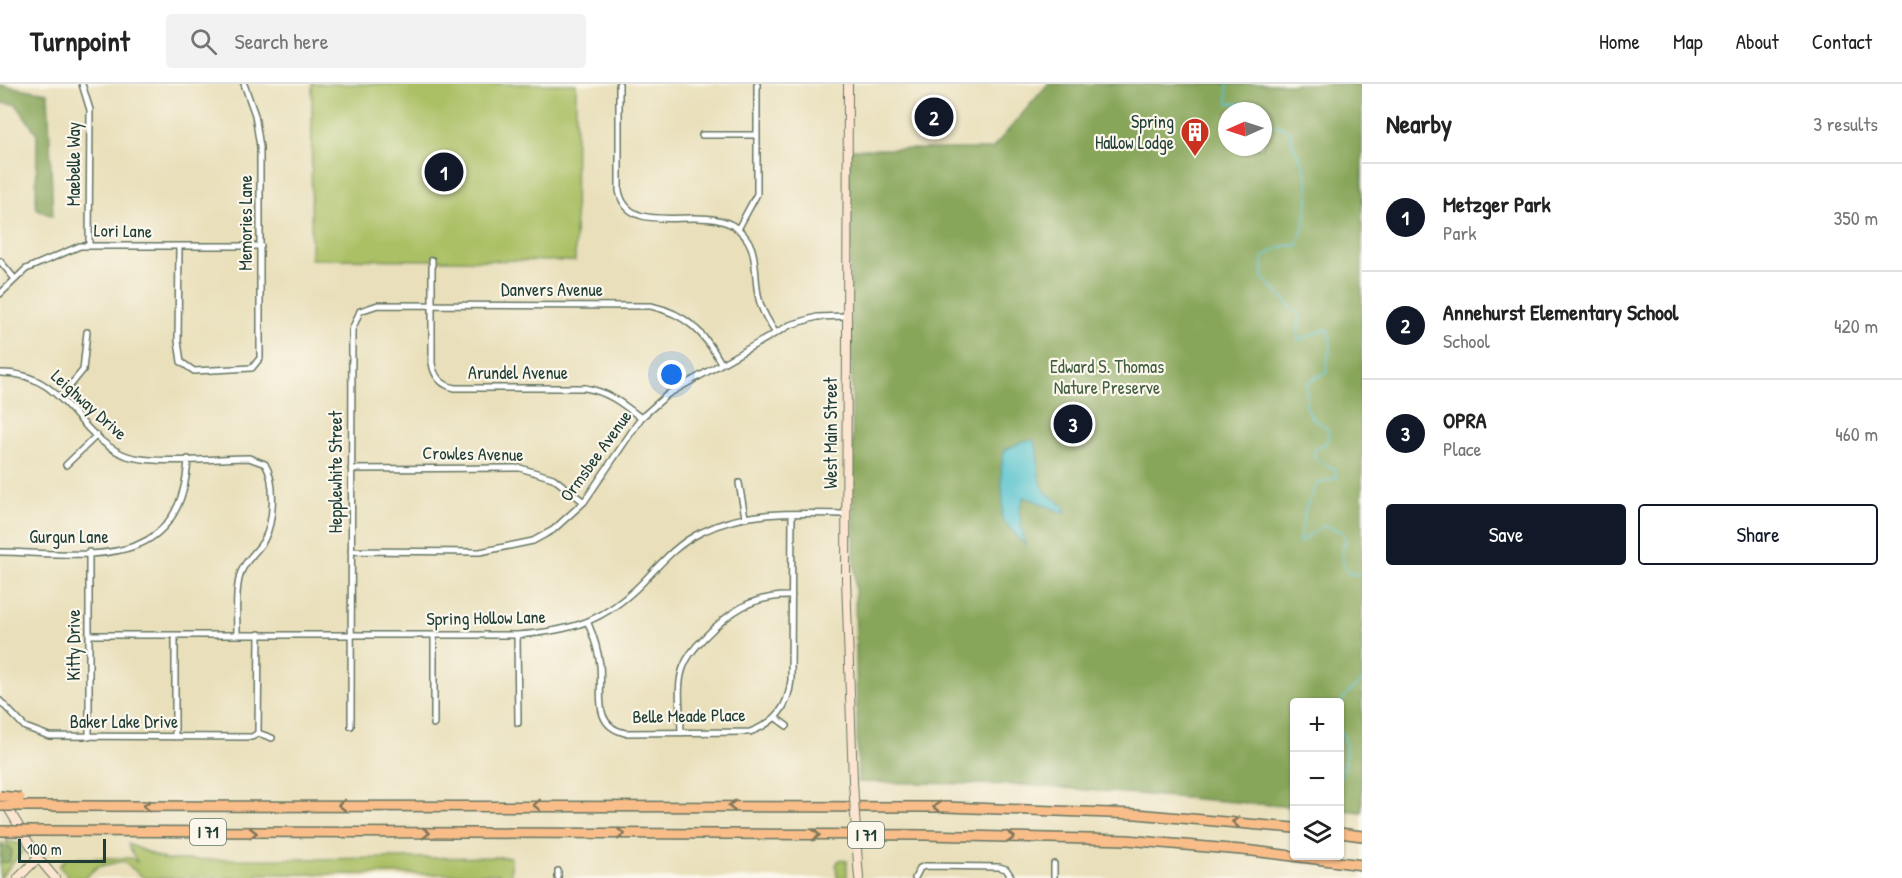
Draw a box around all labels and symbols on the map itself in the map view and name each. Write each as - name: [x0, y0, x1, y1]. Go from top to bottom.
- pin: 2: [914, 94, 954, 140]
- north arrow: [1218, 102, 1272, 156]
- place label: Spring Hallow Lodge: [1095, 109, 1174, 155]
- building icon: Spring Hallow Lodge: [1179, 116, 1211, 158]
- street label: Maebelle Way: [61, 121, 86, 206]
- pin: 1: [424, 150, 464, 194]
- street label: Memories Lane: [233, 175, 258, 271]
- street label: Lori Lane: [94, 217, 152, 244]
- street label: Danvers Avenue: [501, 277, 603, 302]
- park label: Edward S. Thomas Nature Preserve: [1050, 354, 1164, 400]
- street label: Arundel Avenue: [468, 360, 568, 385]
- your location: [657, 360, 686, 389]
- street label: Leighway Drive: [46, 364, 133, 446]
- street label: West Main Street: [818, 376, 843, 489]
- pin: 3: [1054, 402, 1092, 446]
- street label: Ormsbee Avenue: [554, 405, 637, 507]
- street label: Hepplewhite Street: [323, 410, 348, 533]
- street label: Crowles Avenue: [422, 440, 524, 467]
- street label: Gurgun Lane: [29, 524, 109, 549]
- street label: Spring Hollow Lane: [426, 604, 546, 631]
- street label: Kitty Drive: [61, 609, 86, 681]
- street label: Belle Meade Place: [632, 702, 746, 729]
- street label: Baker Lake Drive: [70, 709, 178, 734]
- one-way arrow: [338, 799, 347, 811]
- one-way arrow: [533, 799, 542, 811]
- one-way arrow: [143, 800, 152, 812]
- one-way arrow: [728, 800, 737, 812]
- one-way arrow: [932, 801, 941, 813]
- one-way arrow: [1232, 816, 1241, 829]
- road number: I 71: [190, 819, 226, 845]
- road number: I 71: [848, 822, 884, 848]
- one-way arrow: [248, 827, 257, 839]
- one-way arrow: [422, 827, 431, 839]
- one-way arrow: [617, 828, 626, 840]
- one-way arrow: [812, 829, 821, 841]
- one-way arrow: [1007, 831, 1016, 843]
- scale bar: [18, 836, 106, 864]

